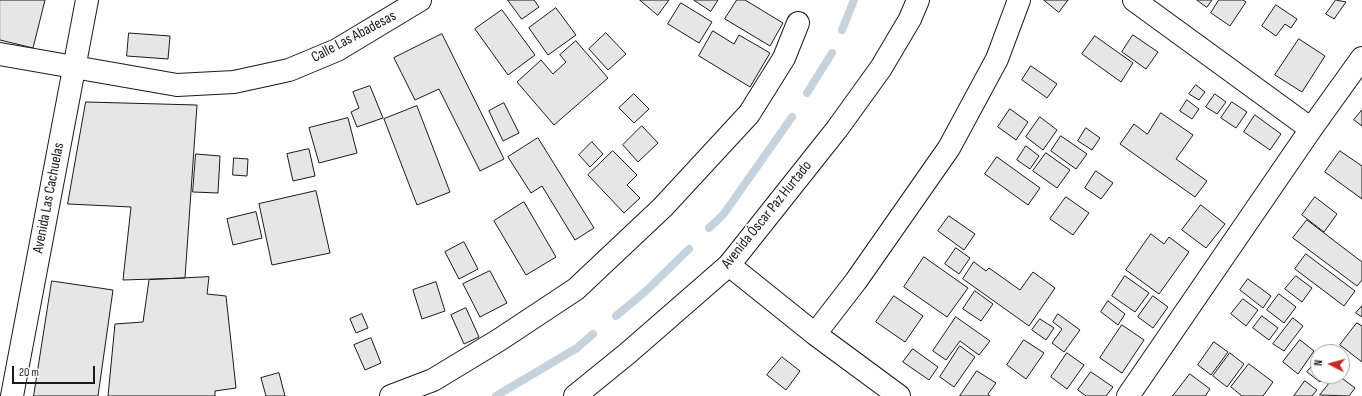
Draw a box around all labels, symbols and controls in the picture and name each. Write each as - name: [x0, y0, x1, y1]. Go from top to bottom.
- street label: Calle Las Abadesas: [309, 7, 399, 67]
- street label: Avenida Las Cachuelas: [29, 141, 69, 255]
- street label: Avenida Óscar Paz Hurtado: [718, 157, 816, 273]
- north arrow: [1310, 344, 1350, 384]
- scale bar: [14, 358, 97, 384]
- text: N: [1312, 359, 1325, 366]
- text: 20 m: [19, 365, 39, 380]

